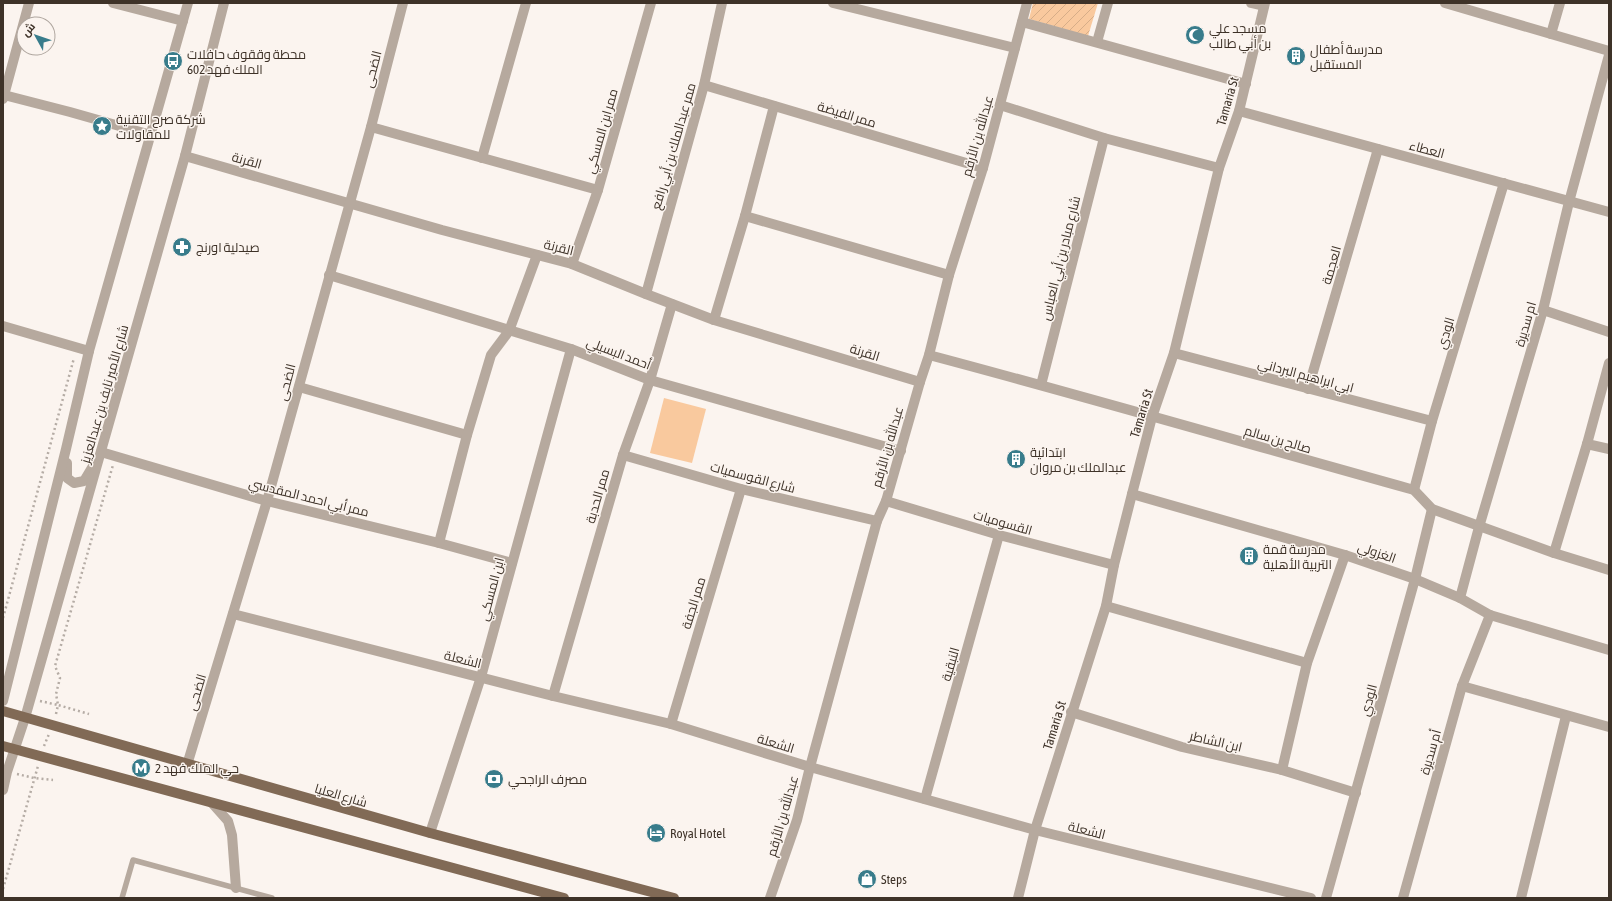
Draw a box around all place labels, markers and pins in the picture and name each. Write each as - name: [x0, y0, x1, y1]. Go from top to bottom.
- place label: مسجد علي بن أبي طالب: [1209, 21, 1271, 54]
- mosque icon: مسجد علي بن أبي طالب: [1184, 24, 1206, 46]
- place label: مدرسة أطفال المستقبل: [1310, 41, 1383, 72]
- building icon: مدرسة أطفال المستقبل: [1285, 45, 1307, 67]
- place label: محطة وققوف حافلات الملك فهد 602: [187, 47, 306, 77]
- bus stop icon: محطة وققوف حافلات الملك فهد 602: [162, 50, 184, 72]
- place label: شركة صرح التقنية للمقاولات: [116, 112, 206, 142]
- place icon: شركة صرح التقنية للمقاولات: [91, 115, 113, 137]
- pharmacy icon: صيدلية اورنج: [171, 236, 193, 258]
- place label: صيدلية اورنج: [196, 240, 260, 256]
- place label: ابتدائية عبدالملك بن مروان: [1030, 445, 1127, 475]
- building icon: ابتدائية عبدالملك بن مروان: [1005, 448, 1027, 470]
- place label: مدرسة قمة التربية الأهلية: [1263, 542, 1332, 572]
- building icon: مدرسة قمة التربية الأهلية: [1238, 545, 1260, 567]
- metro station icon: حي الملك فهد 2: [130, 757, 152, 779]
- place label: حي الملك فهد 2: [155, 761, 239, 779]
- bank icon: مصرف الراجحي: [483, 768, 505, 790]
- place label: مصرف الراجحي: [508, 772, 587, 790]
- hotel icon: Royal Hotel: [645, 822, 667, 844]
- place label: Royal Hotel: [670, 826, 726, 841]
- shop icon: Steps: [856, 868, 878, 890]
- place label: Steps: [881, 872, 907, 887]

